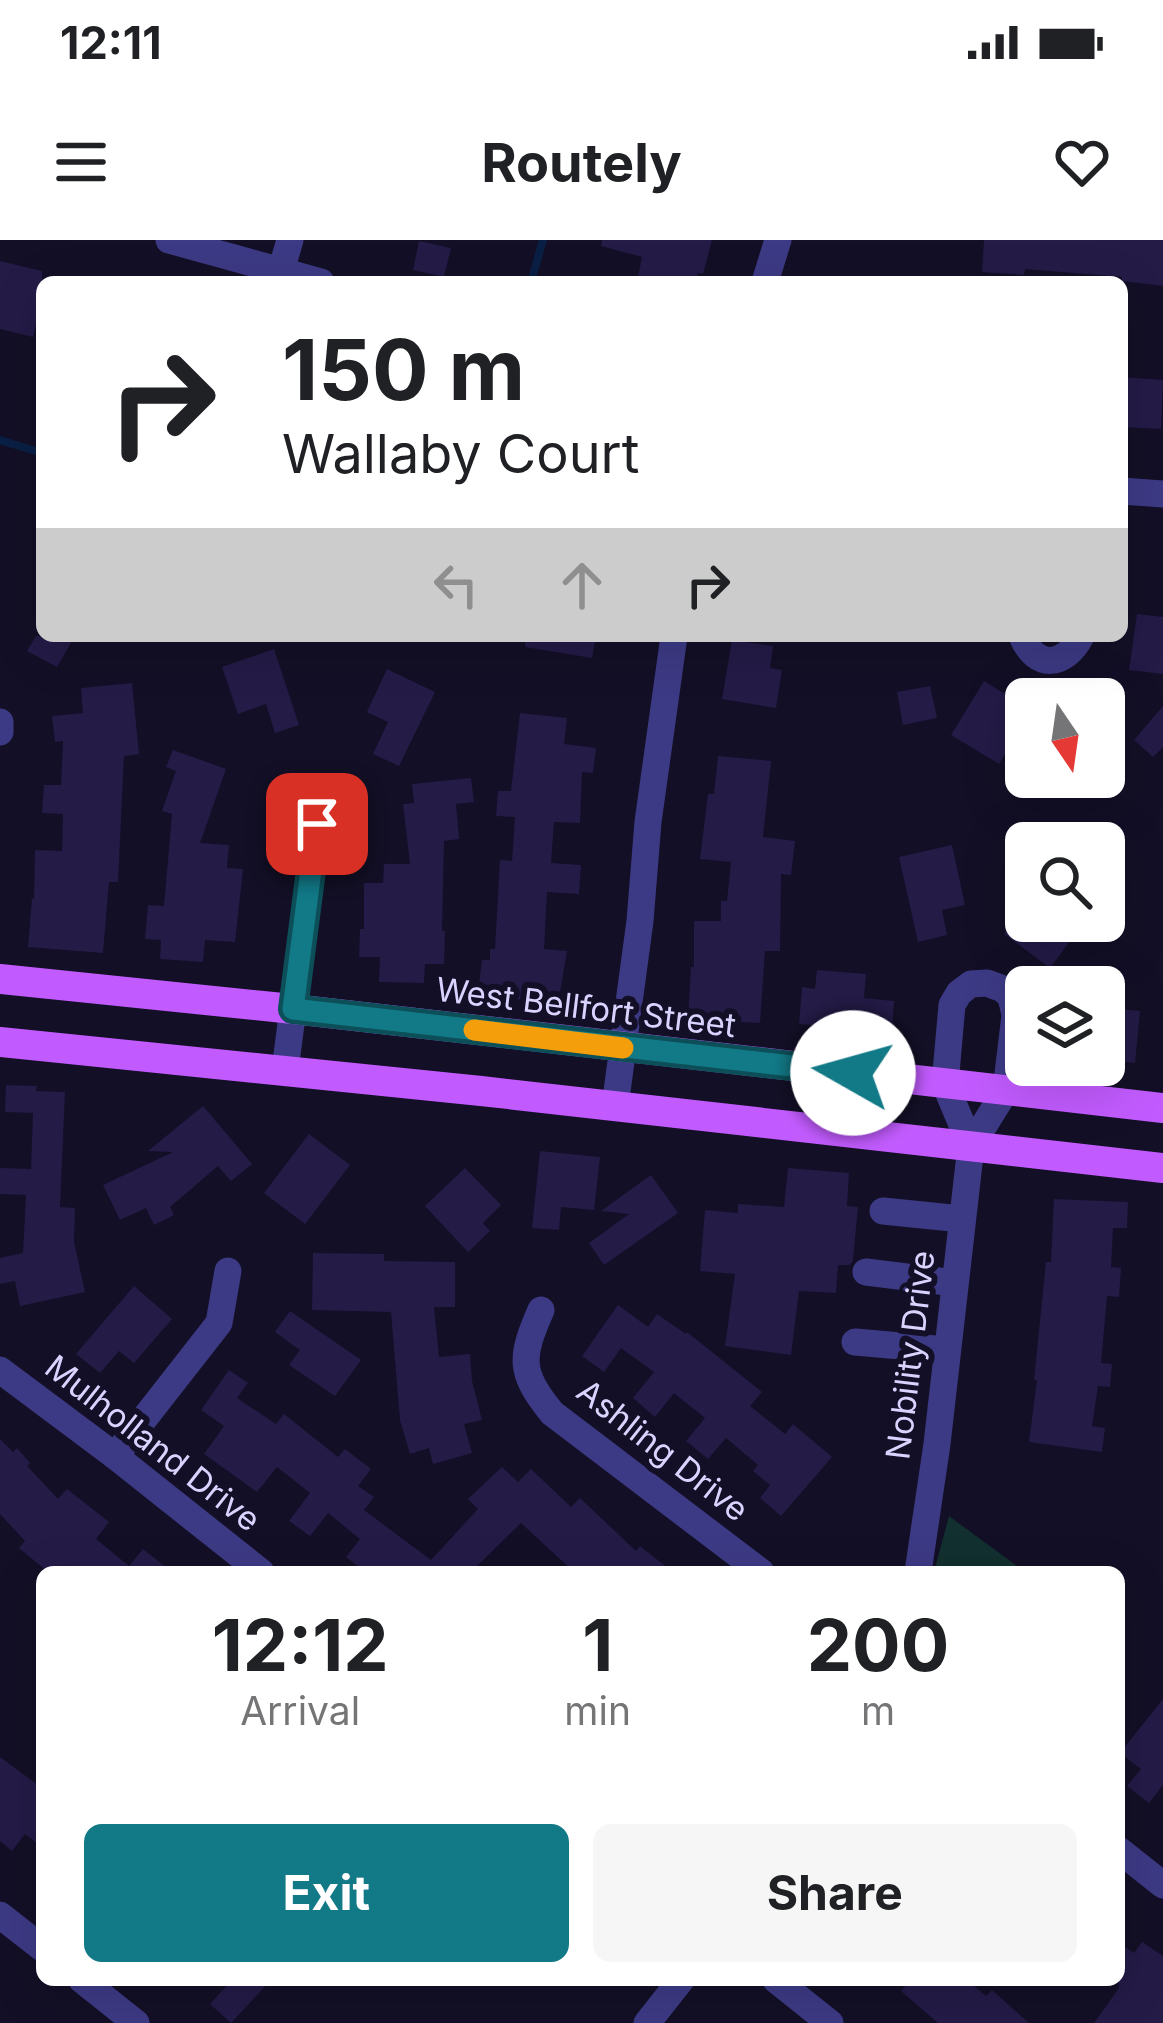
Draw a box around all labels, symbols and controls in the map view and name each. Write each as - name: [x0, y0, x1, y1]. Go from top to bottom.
- text: 12:11: [60, 15, 162, 70]
- icon: menu: [48, 129, 114, 195]
- icon: heart: [1049, 129, 1115, 195]
- text: Routely: [481, 130, 682, 195]
- text: 150 m: [282, 319, 525, 420]
- icon: right: [84, 324, 240, 480]
- text: Wallaby Court: [282, 421, 639, 486]
- icon: left: [423, 552, 489, 618]
- icon: ahead: [549, 552, 615, 618]
- icon: right: [675, 552, 741, 618]
- north arrow: [1005, 678, 1125, 798]
- map controls: [1005, 678, 1125, 1086]
- pin: [266, 773, 368, 875]
- icon: arrive: [284, 791, 350, 857]
- button: search: [1005, 822, 1125, 942]
- button: layers: [1005, 966, 1125, 1086]
- street label: West Bellfort Street: [434, 969, 738, 1045]
- position arrow: [790, 1010, 916, 1136]
- street label: Nobility Drive: [877, 1248, 943, 1462]
- street label: Mulholland Drive: [37, 1347, 269, 1539]
- street label: Ashling Drive: [569, 1371, 757, 1529]
- text: 12:12: [212, 1601, 389, 1688]
- text: 1: [582, 1601, 613, 1688]
- text: 200: [807, 1601, 949, 1688]
- text: Arrival: [240, 1687, 360, 1734]
- text: min: [564, 1687, 631, 1734]
- text: m: [861, 1687, 895, 1734]
- button: Exit: [84, 1824, 569, 1962]
- button: Share: [593, 1824, 1077, 1962]

